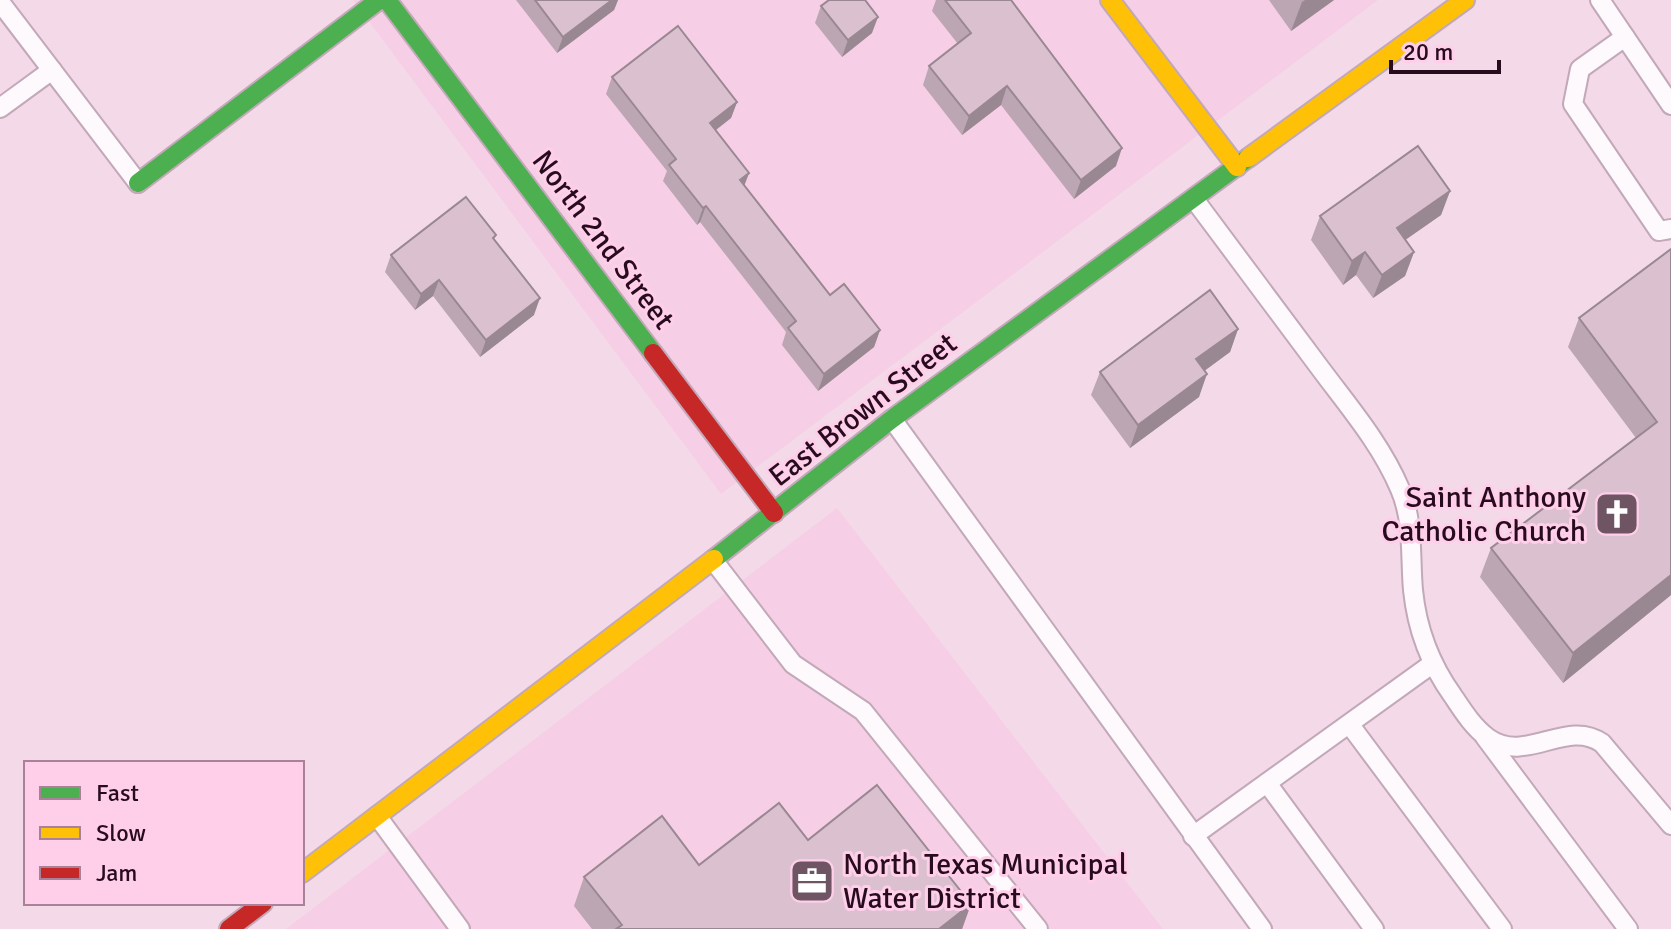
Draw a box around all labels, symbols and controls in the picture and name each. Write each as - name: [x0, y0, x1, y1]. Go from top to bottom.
- scale bar: [1391, 24, 1499, 74]
- text: 20 m: [1403, 37, 1453, 67]
- street label: North 2nd Street: [524, 143, 682, 337]
- street label: East Brown Street: [762, 325, 964, 495]
- place label: Saint Anthony Catholic Church: [1381, 479, 1586, 550]
- church icon: Saint Anthony Catholic Church: [1593, 490, 1641, 538]
- legend: [24, 761, 304, 905]
- text: Fast: [96, 778, 139, 808]
- text: Slow: [96, 818, 146, 848]
- place label: North Texas Municipal Water District: [843, 846, 1128, 917]
- office icon: North Texas Municipal Water District: [788, 857, 836, 905]
- text: Jam: [96, 858, 137, 888]

